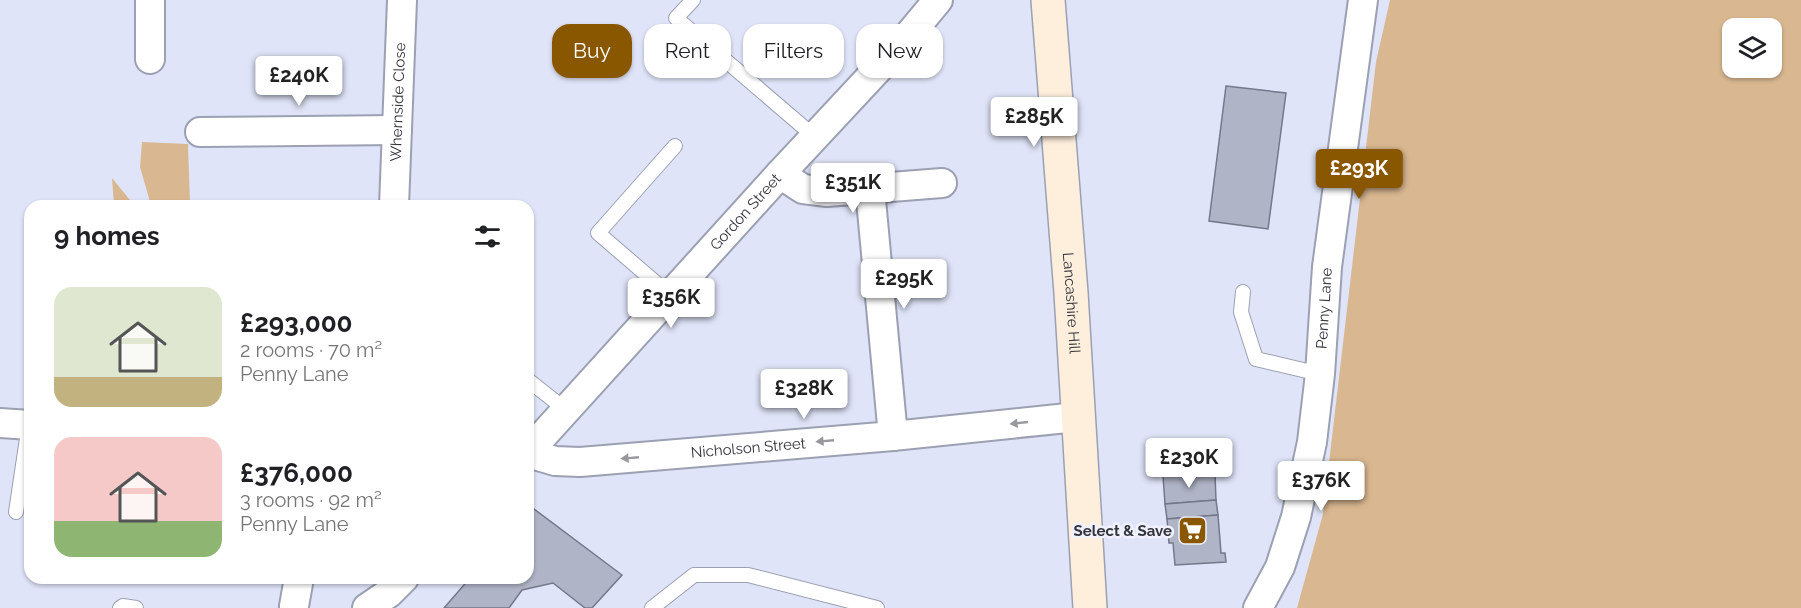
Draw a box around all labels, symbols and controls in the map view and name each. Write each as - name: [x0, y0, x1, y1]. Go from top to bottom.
- map controls: [1722, 18, 1782, 78]
- button: layers: [1722, 18, 1782, 78]
- chip: Buy: [552, 24, 632, 78]
- chip: Rent: [644, 24, 731, 78]
- chip: Filters: [743, 24, 844, 78]
- chip: New: [856, 24, 943, 78]
- street label: Whernside Close: [387, 42, 409, 162]
- pin: £240K: [257, 56, 341, 107]
- text: £240K: [269, 63, 329, 87]
- pin: £285K: [992, 97, 1076, 148]
- text: £285K: [1005, 104, 1063, 128]
- pin: £293K: [1317, 149, 1401, 200]
- text: £293K: [1330, 156, 1388, 180]
- pin: £351K: [811, 163, 895, 214]
- street label: Gordon Street: [706, 170, 785, 254]
- text: £351K: [825, 170, 881, 194]
- icon: filters: [471, 220, 504, 253]
- text: 9 homes: [54, 221, 160, 251]
- street label: Lancashire Hill: [1059, 252, 1084, 355]
- pin: £295K: [862, 259, 946, 310]
- text: £295K: [875, 266, 933, 290]
- street label: Penny Lane: [1313, 267, 1336, 350]
- pin: £356K: [629, 278, 713, 329]
- text: £356K: [642, 285, 700, 309]
- text: £293,000: [240, 308, 353, 338]
- icon: home: [102, 311, 174, 383]
- text: 2 rooms · 70 m²: [240, 338, 382, 362]
- text: Penny Lane: [240, 362, 348, 386]
- pin: £328K: [762, 369, 846, 420]
- text: £328K: [775, 376, 833, 400]
- one-way arrow: [1009, 418, 1028, 428]
- street label: Nicholson Street: [690, 434, 806, 462]
- one-way arrow: [815, 437, 834, 446]
- pin: £230K: [1147, 438, 1231, 489]
- text: £230K: [1160, 445, 1219, 469]
- one-way arrow: [621, 453, 640, 463]
- text: £376,000: [240, 458, 353, 488]
- icon: home: [102, 461, 174, 533]
- pin: £376K: [1279, 461, 1363, 512]
- text: £376K: [1292, 468, 1350, 492]
- text: 3 rooms · 92 m²: [240, 488, 382, 512]
- text: Penny Lane: [240, 512, 348, 536]
- supermarket icon: Select & Save: [1177, 515, 1209, 547]
- place label: Select & Save: [1074, 522, 1172, 540]

